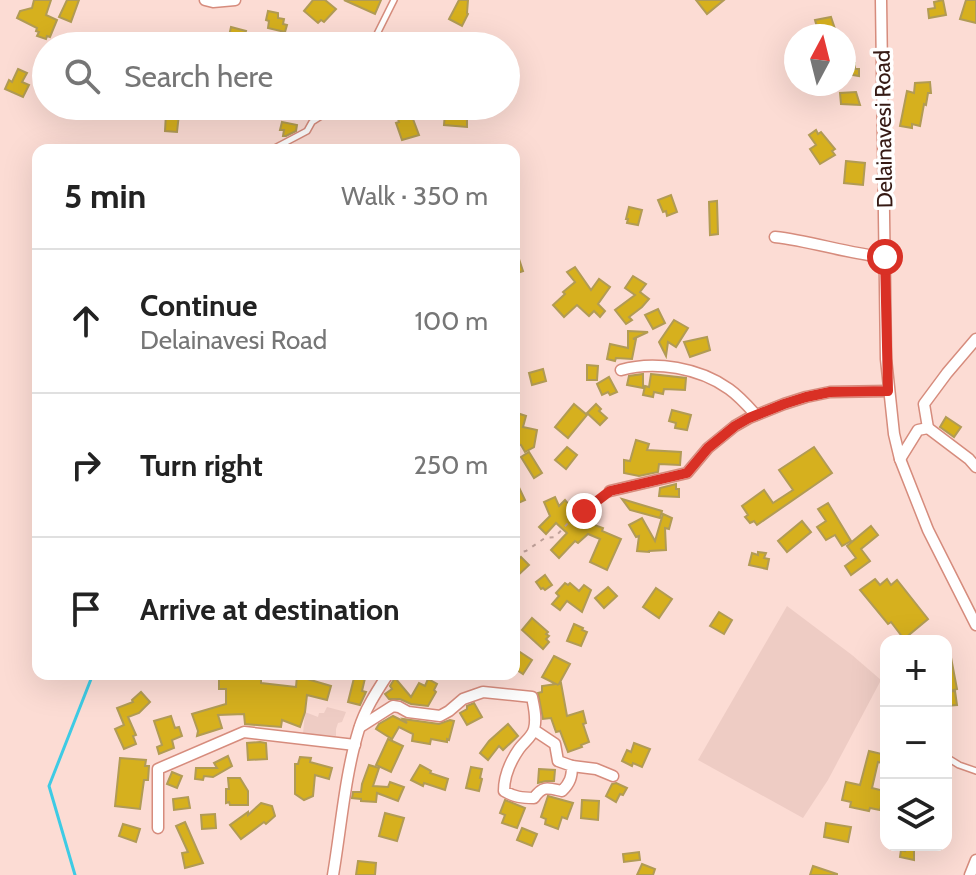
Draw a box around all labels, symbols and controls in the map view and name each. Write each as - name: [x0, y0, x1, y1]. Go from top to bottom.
- north arrow: [784, 24, 856, 96]
- search box: [32, 32, 520, 120]
- street label: Delainavesi Road: [869, 50, 898, 208]
- icon: search: [60, 54, 104, 98]
- text: Search here: [124, 58, 273, 95]
- text: 5 min: [64, 175, 146, 217]
- text: Walk · 350 m: [341, 180, 488, 212]
- route start: [867, 239, 903, 275]
- text: Continue: [140, 287, 257, 324]
- icon: ahead: [64, 299, 108, 343]
- text: 100 m: [415, 305, 488, 337]
- text: Delainavesi Road: [140, 324, 327, 356]
- icon: right: [64, 443, 108, 487]
- text: Turn right: [140, 447, 263, 484]
- text: 250 m: [414, 449, 488, 481]
- route end: [566, 493, 602, 529]
- icon: arrive: [64, 587, 108, 631]
- text: Arrive at destination: [140, 591, 400, 628]
- map controls: [880, 635, 952, 851]
- button: +: [880, 635, 952, 707]
- button: −: [880, 707, 952, 779]
- button: layers: [880, 779, 952, 851]

